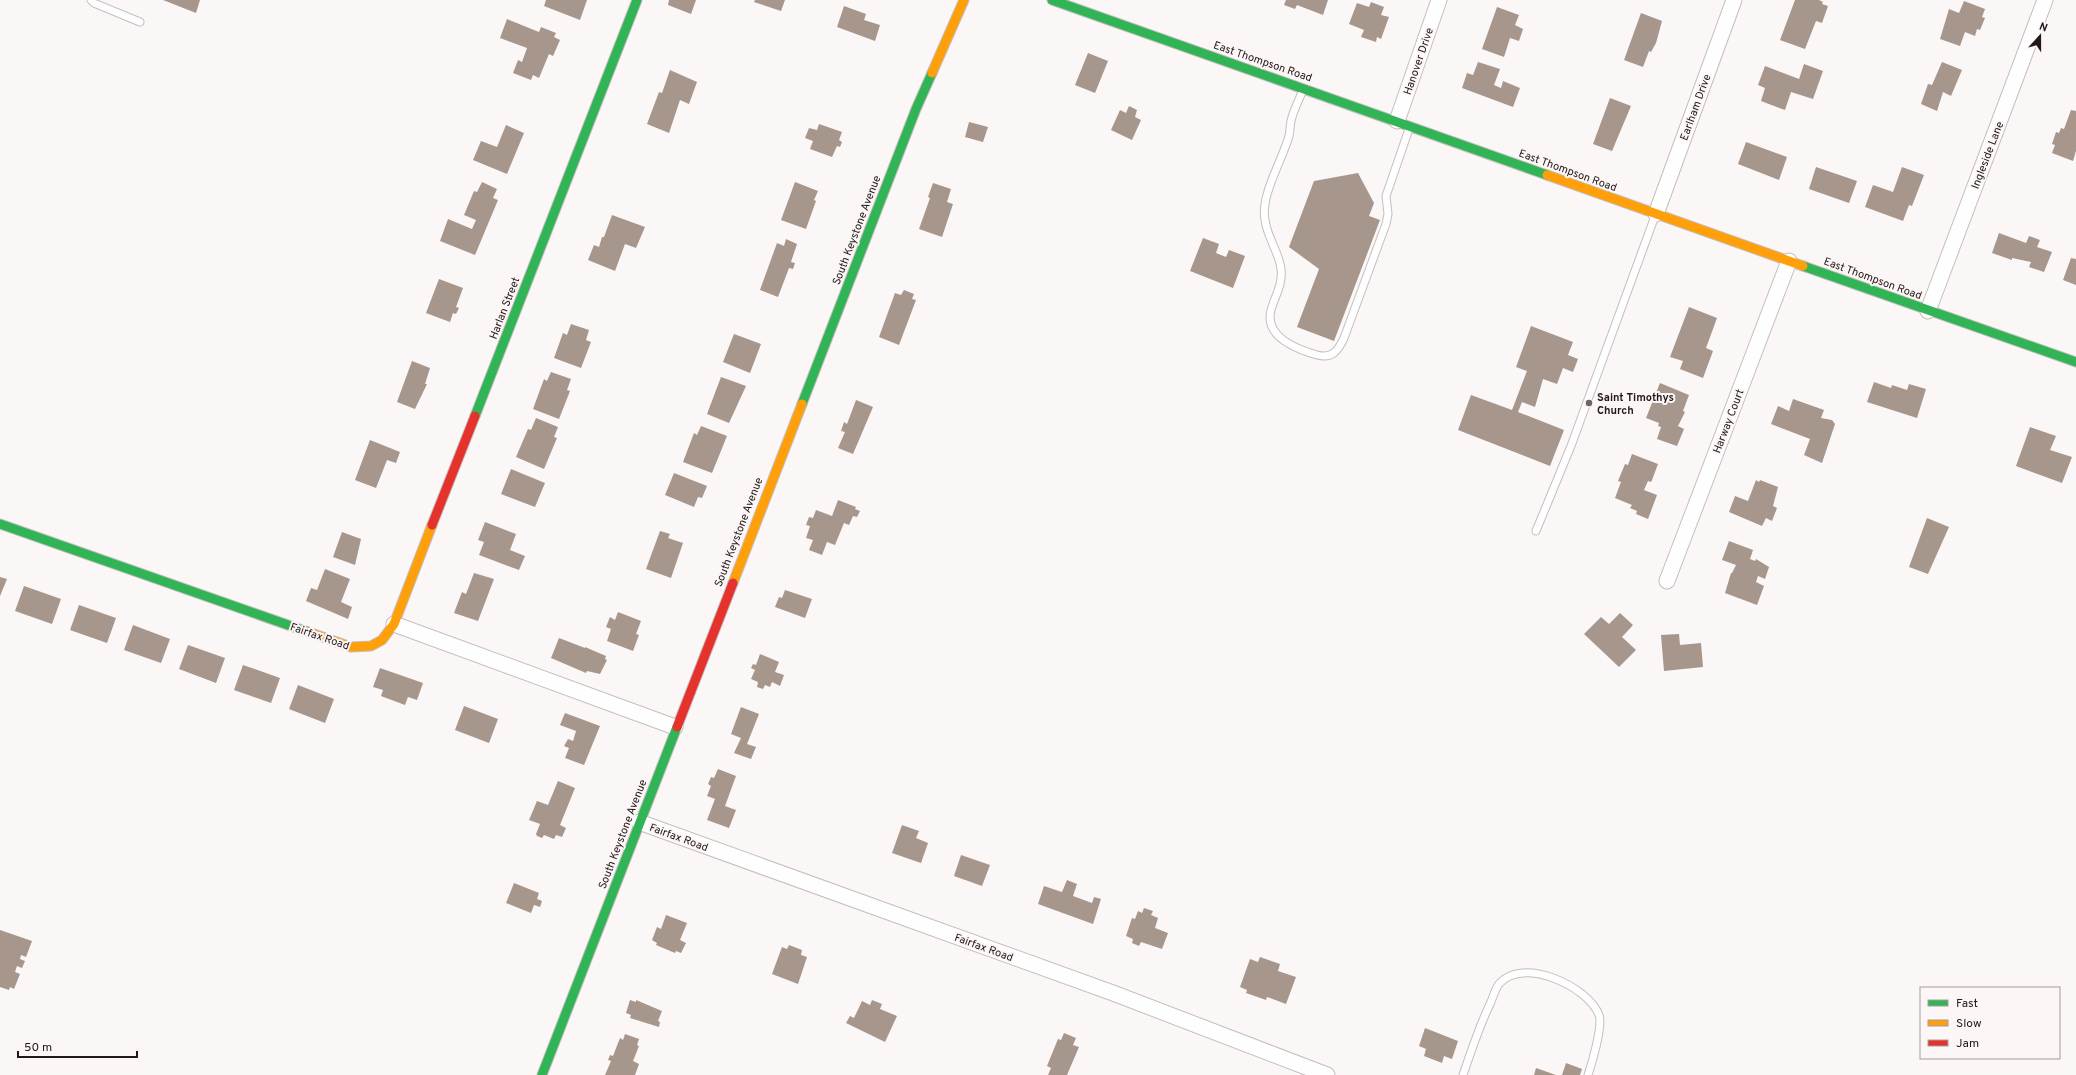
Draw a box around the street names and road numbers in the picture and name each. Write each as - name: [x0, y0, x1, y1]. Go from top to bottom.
- street label: Hanover Drive: [1401, 26, 1437, 97]
- street label: East Thompson Road: [1211, 38, 1314, 85]
- street label: Earlham Drive: [1677, 72, 1714, 142]
- street label: Ingleside Lane: [1969, 119, 2007, 191]
- street label: East Thompson Road: [1517, 147, 1619, 195]
- street label: South Keystone Avenue: [830, 174, 884, 287]
- street label: East Thompson Road: [1822, 255, 1924, 303]
- street label: Harlan Street: [487, 275, 523, 341]
- street label: Harway Court: [1710, 387, 1748, 455]
- street label: South Keystone Avenue: [712, 476, 766, 589]
- street label: Fairfax Road: [288, 620, 351, 654]
- street label: South Keystone Avenue: [596, 778, 650, 891]
- street label: Fairfax Road: [647, 821, 710, 855]
- street label: Fairfax Road: [952, 931, 1015, 965]

